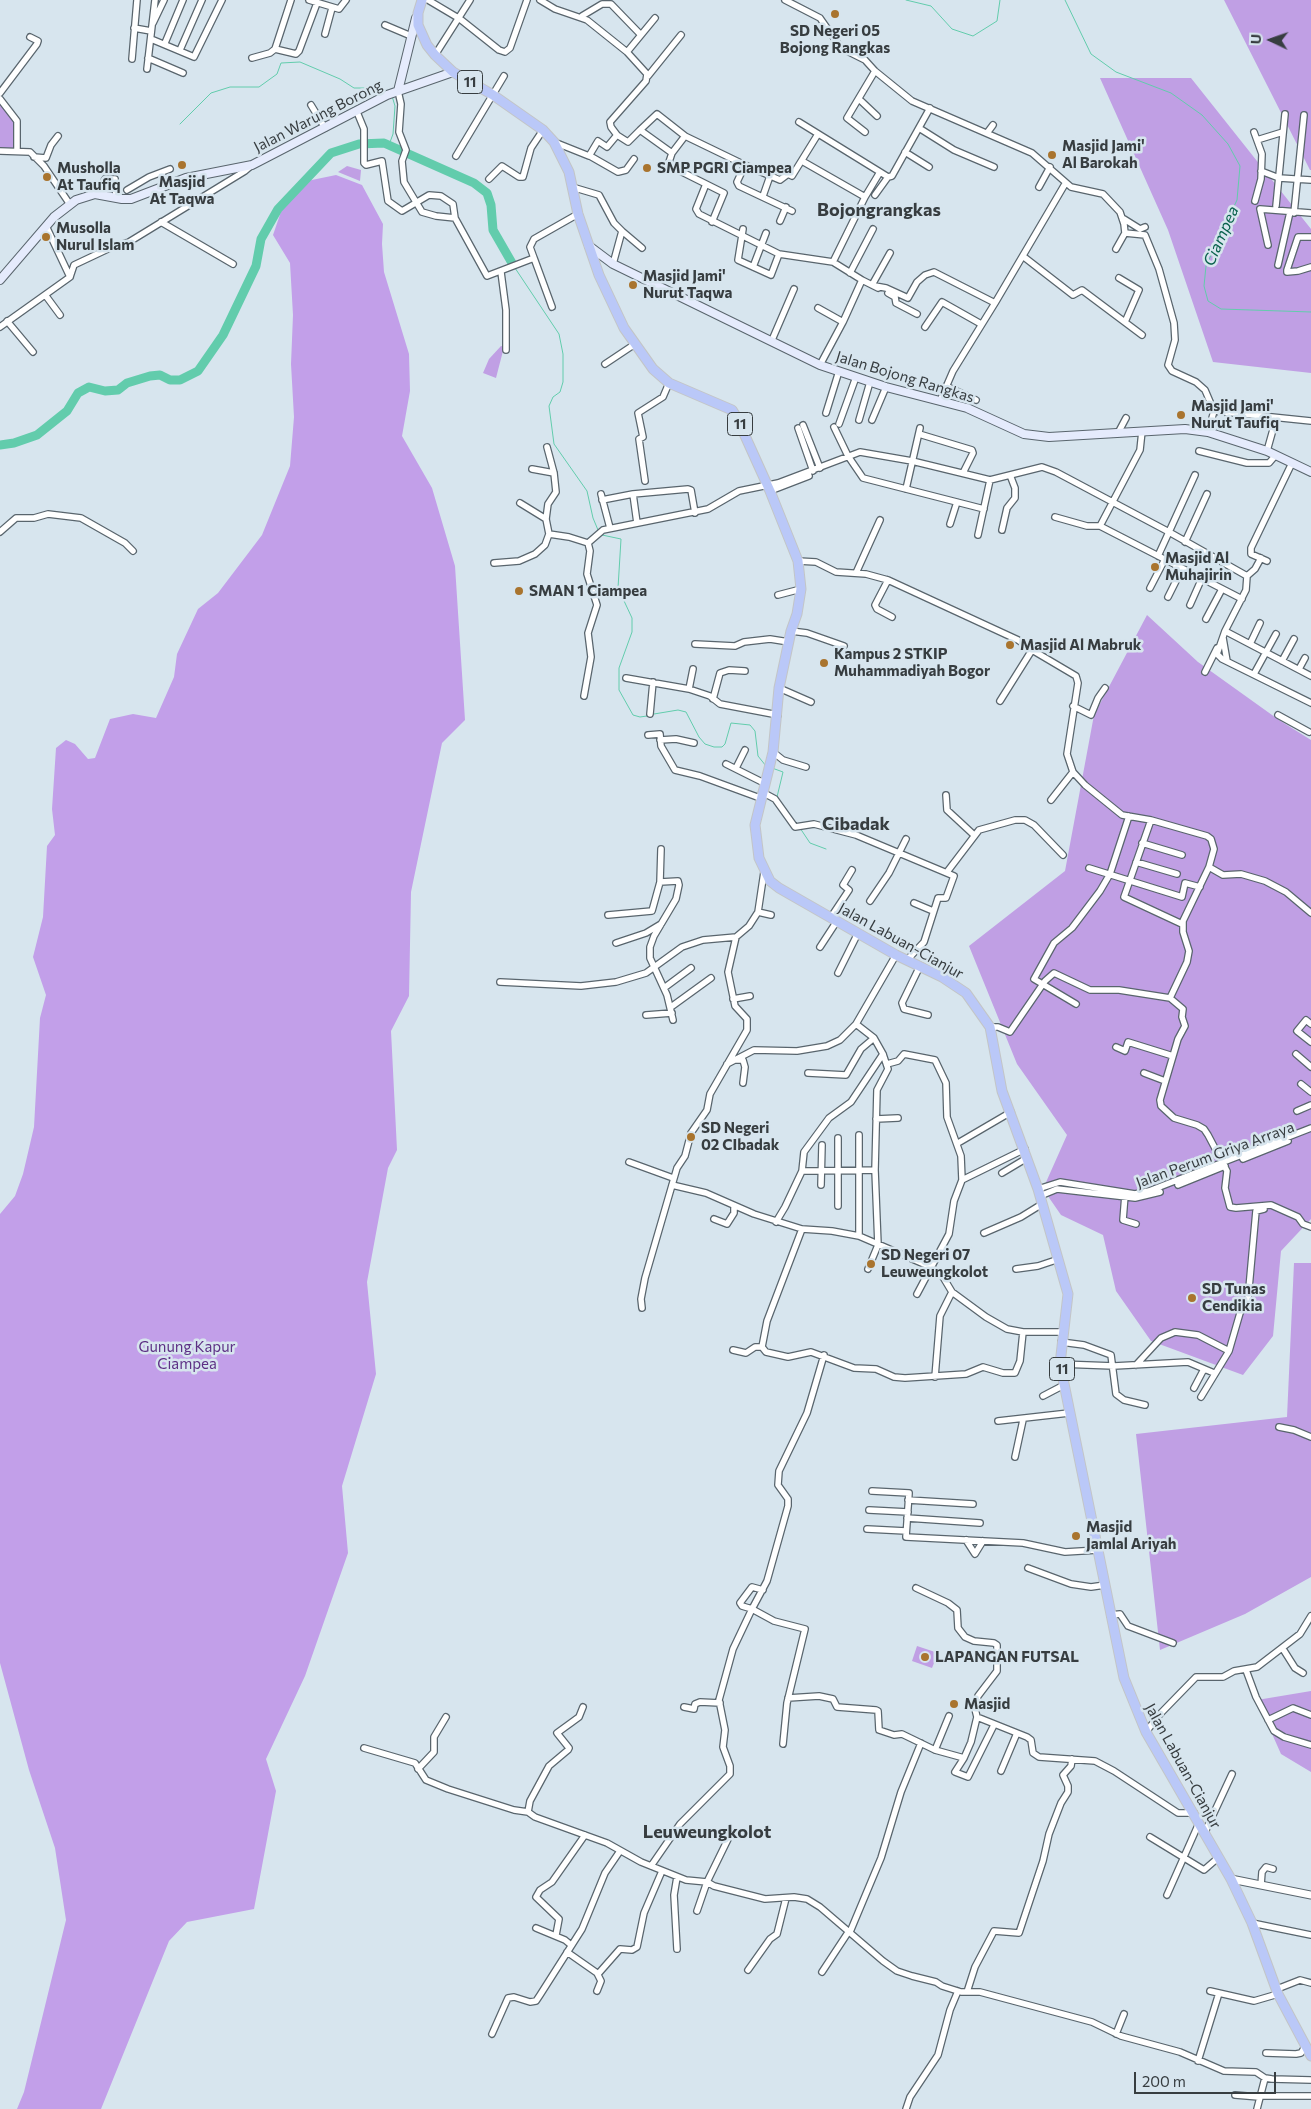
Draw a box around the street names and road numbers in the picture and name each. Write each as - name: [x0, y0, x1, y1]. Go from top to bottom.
- road number: 11: [458, 70, 482, 94]
- street label: Jalan Warung Borong: [251, 76, 385, 156]
- street label: Jalan Bojong Rangkas: [834, 347, 976, 407]
- road number: 11: [728, 412, 752, 436]
- street label: Jalan Labuan-Cianjur: [835, 899, 967, 983]
- street label: Jalan Perum Griya Arraya: [1133, 1118, 1297, 1192]
- road number: 11: [1050, 1358, 1074, 1380]
- street label: Jalan Labuan-Cianjur: [1141, 1700, 1225, 1832]

